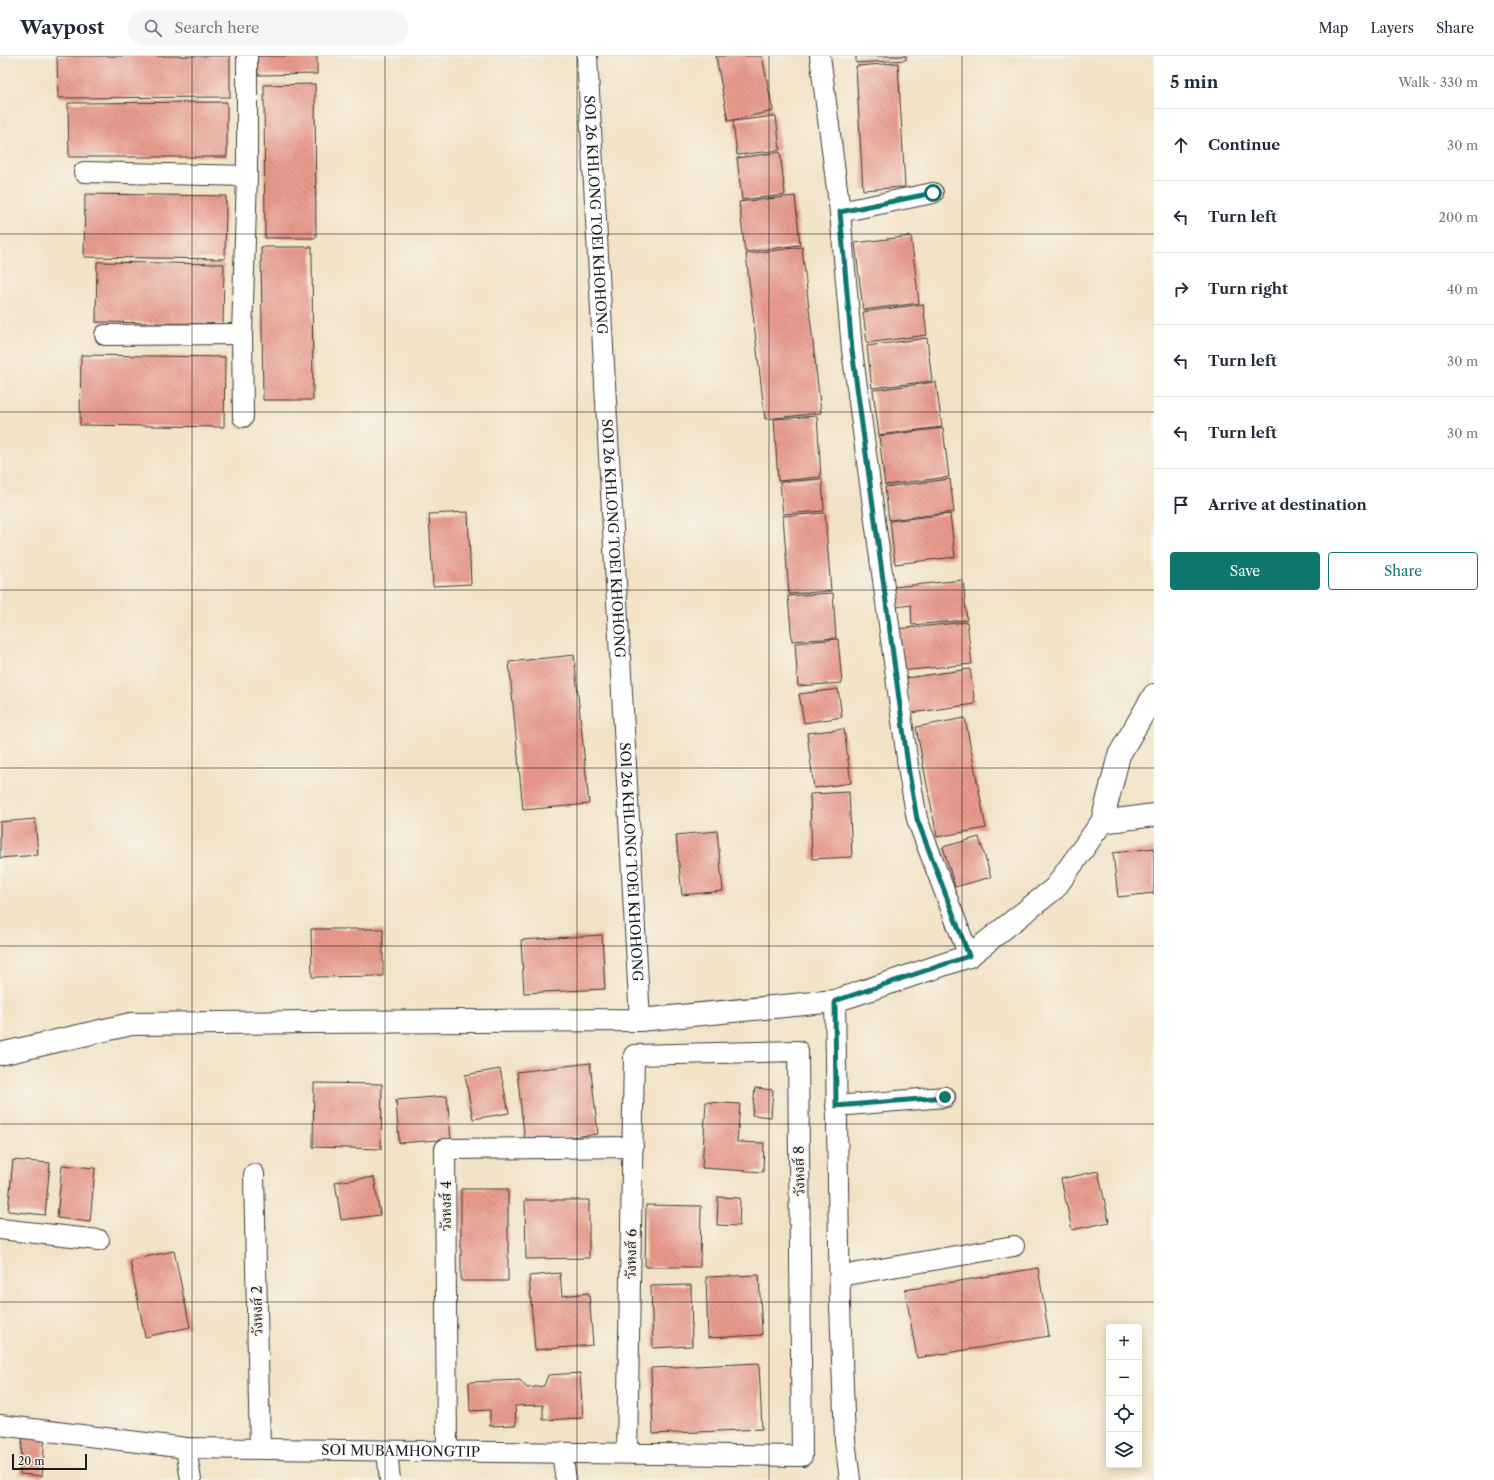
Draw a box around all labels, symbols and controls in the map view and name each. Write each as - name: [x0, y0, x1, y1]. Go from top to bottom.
- search box: [128, 10, 408, 46]
- text: Waypost: [20, 16, 104, 39]
- icon: search: [142, 17, 164, 39]
- text: Search here: [174, 18, 259, 37]
- text: Map: [1318, 19, 1348, 37]
- text: Layers: [1370, 19, 1414, 37]
- text: Share: [1436, 19, 1474, 37]
- text: 5 min: [1170, 72, 1218, 92]
- text: Walk · 330 m: [1398, 74, 1478, 90]
- street label: SOI 26 KHLONG TOEI KHOHONG: [580, 95, 611, 335]
- icon: ahead: [1170, 134, 1192, 156]
- text: Continue: [1208, 135, 1280, 154]
- text: 30 m: [1447, 137, 1478, 153]
- route start: [924, 184, 942, 202]
- icon: left: [1170, 206, 1192, 228]
- text: Turn left: [1208, 207, 1277, 226]
- text: 200 m: [1438, 209, 1478, 225]
- icon: right: [1170, 278, 1192, 300]
- text: Turn right: [1208, 279, 1288, 298]
- text: 40 m: [1447, 281, 1478, 297]
- icon: left: [1170, 350, 1192, 372]
- text: Turn left: [1208, 351, 1277, 370]
- text: 30 m: [1447, 353, 1478, 369]
- street label: SOI 26 KHLONG TOEI KHOHONG: [598, 418, 629, 658]
- icon: left: [1170, 422, 1192, 444]
- text: Turn left: [1208, 423, 1277, 442]
- text: 30 m: [1447, 425, 1478, 441]
- icon: arrive: [1170, 494, 1192, 516]
- text: Arrive at destination: [1208, 495, 1367, 514]
- button: Save: [1170, 552, 1320, 590]
- button: Share: [1328, 552, 1478, 590]
- street label: SOI 26 KHLONG TOEI KHOHONG: [616, 742, 647, 982]
- route end: [936, 1088, 954, 1106]
- street label: วังหงส์ 8: [790, 1146, 808, 1196]
- street label: วังหงส์ 4: [437, 1181, 455, 1231]
- street label: วังหงส์ 6: [622, 1229, 640, 1279]
- street label: วังหงส์ 2: [248, 1286, 266, 1336]
- map controls: [1106, 1324, 1142, 1468]
- button: +: [1106, 1324, 1142, 1360]
- button: −: [1106, 1360, 1142, 1396]
- button: locate: [1106, 1396, 1142, 1432]
- button: layers: [1106, 1432, 1142, 1468]
- street label: SOI MUBAMHONGTIP: [321, 1441, 480, 1461]
- scale bar: [12, 1452, 87, 1471]
- text: 20 m: [18, 1454, 44, 1468]

